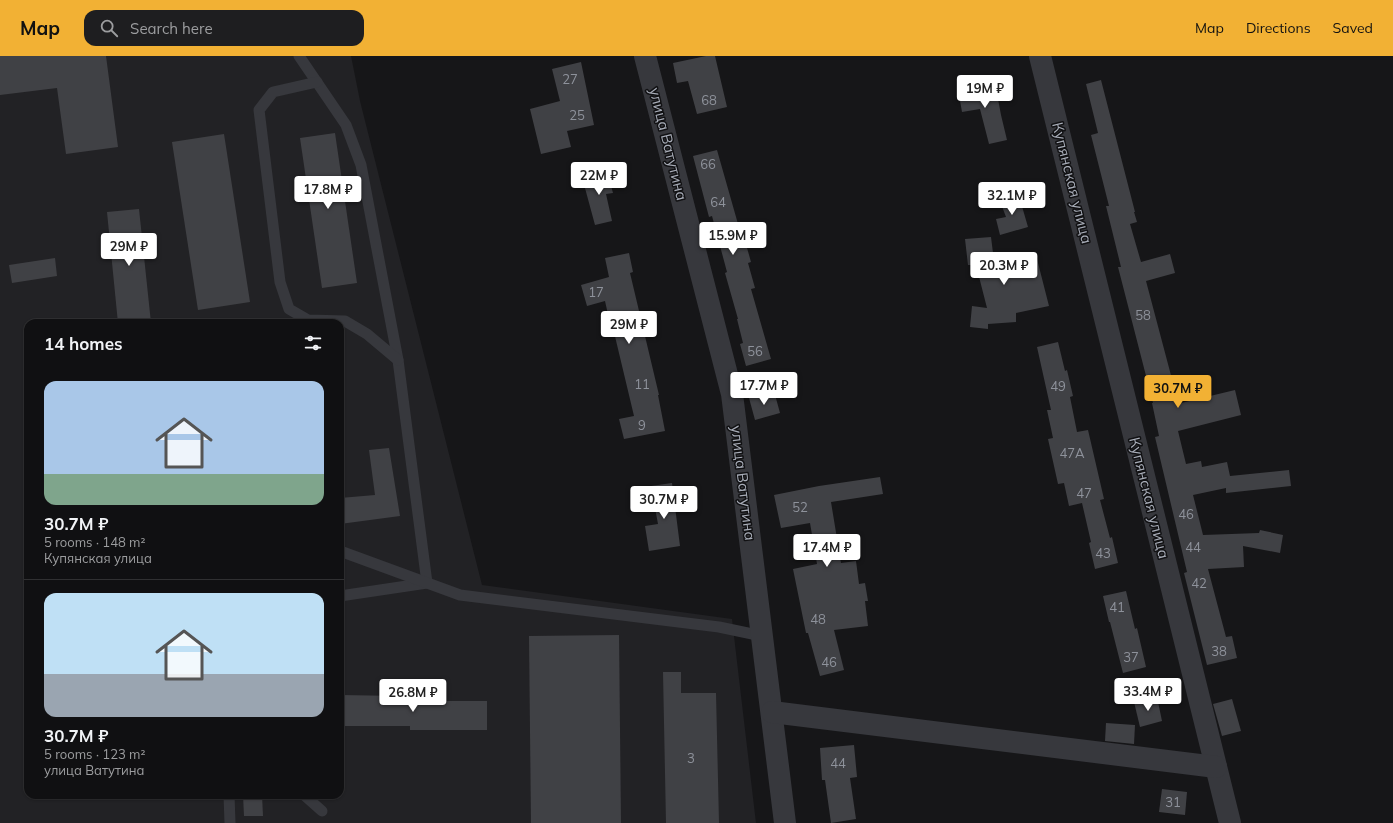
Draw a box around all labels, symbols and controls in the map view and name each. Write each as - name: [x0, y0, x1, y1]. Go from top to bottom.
- search box: [84, 10, 364, 46]
- text: Map: [20, 16, 60, 40]
- icon: search: [98, 17, 120, 39]
- text: Search here: [130, 19, 213, 38]
- text: Map: [1195, 19, 1224, 37]
- text: Directions: [1246, 19, 1311, 37]
- text: Saved: [1333, 19, 1373, 37]
- house number: 27: [562, 71, 578, 87]
- pin: 19M ₽: [957, 75, 1013, 109]
- text: 19M ₽: [966, 80, 1004, 96]
- street label: улица Ватутина: [645, 85, 692, 202]
- house number: 68: [701, 92, 717, 108]
- house number: 25: [569, 107, 585, 123]
- street label: Купянская улица: [1048, 120, 1097, 246]
- house number: 66: [700, 156, 716, 172]
- pin: 22M ₽: [571, 162, 627, 196]
- text: 22M ₽: [580, 167, 618, 183]
- pin: 17.8M ₽: [291, 176, 365, 210]
- text: 17.8M ₽: [303, 181, 353, 197]
- pin: 32.1M ₽: [975, 182, 1049, 216]
- text: 32.1M ₽: [987, 187, 1037, 203]
- house number: 64: [710, 194, 726, 210]
- pin: 15.9M ₽: [696, 222, 770, 256]
- text: 15.9M ₽: [708, 227, 758, 243]
- pin: 29M ₽: [101, 233, 157, 267]
- text: 29M ₽: [110, 238, 148, 254]
- pin: 20.3M ₽: [967, 252, 1041, 286]
- text: 20.3M ₽: [979, 257, 1029, 273]
- house number: 17: [588, 284, 604, 300]
- house number: 58: [1135, 307, 1151, 323]
- pin: 29M ₽: [601, 311, 657, 345]
- text: 29M ₽: [610, 316, 648, 332]
- icon: filters: [302, 332, 324, 354]
- text: 14 homes: [44, 333, 123, 354]
- house number: 56: [747, 343, 763, 359]
- pin: 17.7M ₽: [727, 372, 801, 406]
- pin: 30.7M ₽: [1141, 375, 1215, 409]
- house number: 11: [634, 376, 650, 392]
- text: 17.7M ₽: [739, 377, 789, 393]
- house number: 49: [1050, 378, 1066, 394]
- text: 30.7M ₽: [1153, 380, 1203, 396]
- icon: home: [148, 407, 220, 479]
- house number: 9: [638, 417, 646, 433]
- street label: улица Ватутина: [727, 424, 760, 542]
- street label: Купянская улица: [1125, 435, 1174, 561]
- house number: 47А: [1059, 445, 1085, 461]
- house number: 47: [1076, 485, 1092, 501]
- pin: 30.7M ₽: [627, 486, 701, 520]
- text: 30.7M ₽: [639, 491, 689, 507]
- house number: 52: [792, 499, 808, 515]
- house number: 46: [1178, 506, 1194, 522]
- text: 30.7M ₽: [44, 513, 108, 534]
- text: 5 rooms · 148 m²: [44, 534, 145, 550]
- pin: 17.4M ₽: [790, 534, 864, 568]
- text: 17.4M ₽: [802, 539, 852, 555]
- house number: 44: [1185, 539, 1201, 555]
- house number: 43: [1095, 545, 1111, 561]
- text: Купянская улица: [44, 550, 152, 566]
- house number: 42: [1191, 575, 1207, 591]
- house number: 41: [1109, 599, 1125, 615]
- house number: 48: [810, 611, 826, 627]
- icon: home: [148, 619, 220, 691]
- house number: 38: [1211, 643, 1227, 659]
- house number: 37: [1123, 649, 1139, 665]
- house number: 46: [821, 654, 837, 670]
- pin: 33.4M ₽: [1111, 678, 1185, 712]
- pin: 26.8M ₽: [376, 679, 450, 713]
- text: 33.4M ₽: [1123, 683, 1173, 699]
- text: 26.8M ₽: [388, 684, 438, 700]
- text: 30.7M ₽: [44, 725, 108, 746]
- text: 5 rooms · 123 m²: [44, 746, 145, 762]
- house number: 3: [687, 750, 695, 766]
- house number: 44: [830, 755, 846, 771]
- text: улица Ватутина: [44, 762, 144, 778]
- house number: 31: [1165, 794, 1181, 810]

